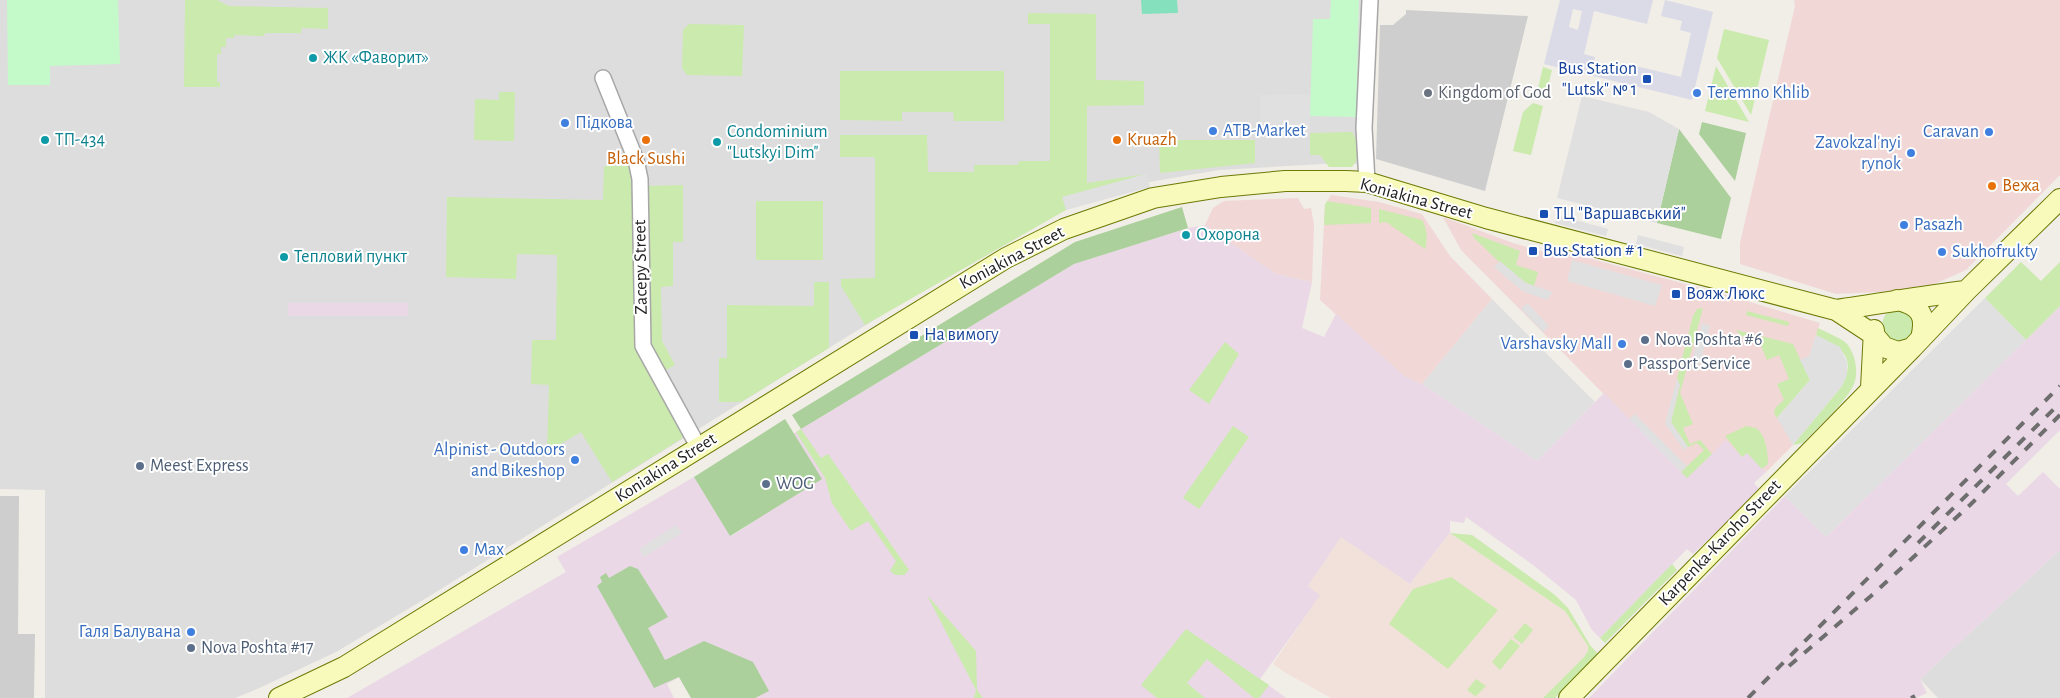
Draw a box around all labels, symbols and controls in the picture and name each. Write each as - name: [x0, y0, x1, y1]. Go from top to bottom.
- place label: ЖК «Фаворит»: [323, 49, 429, 67]
- marker: ЖК «Фаворит»: [307, 52, 319, 64]
- place label: Bus Station "Lutsk" № 1: [1558, 60, 1637, 99]
- marker: Bus Station "Lutsk" № 1: [1641, 73, 1653, 85]
- place label: Kingdom of God: [1438, 84, 1551, 102]
- place label: Teremno Khlib: [1707, 84, 1810, 102]
- marker: Kingdom of God: [1422, 87, 1434, 99]
- marker: Teremno Khlib: [1691, 87, 1703, 99]
- place label: Підкова: [575, 114, 633, 132]
- marker: Підкова: [559, 117, 571, 129]
- place label: ATB-Market: [1223, 122, 1306, 140]
- place label: Condominium "Lutskyi Dim": [727, 123, 828, 162]
- place label: Caravan: [1923, 123, 1979, 141]
- marker: ATB-Market: [1207, 125, 1219, 137]
- marker: Caravan: [1983, 126, 1995, 138]
- place label: ТП-434: [55, 131, 105, 149]
- place label: Kruazh: [1127, 131, 1177, 149]
- marker: ТП-434: [39, 134, 51, 146]
- marker: Black Sushi: [640, 134, 652, 146]
- marker: Kruazh: [1111, 134, 1123, 146]
- place label: Zavokzal'nyi rynok: [1815, 134, 1902, 173]
- marker: Condominium "Lutskyi Dim": [711, 136, 723, 148]
- marker: Zavokzal'nyi rynok: [1905, 147, 1917, 159]
- place label: Black Sushi: [607, 150, 685, 168]
- street label: Koniakina Street: [1358, 175, 1474, 223]
- place label: Вежа: [2002, 177, 2040, 195]
- marker: Вежа: [1986, 180, 1998, 192]
- place label: ТЦ "Варшавський": [1554, 205, 1686, 223]
- marker: ТЦ "Варшавський": [1538, 208, 1550, 220]
- place label: Pasazh: [1914, 216, 1963, 234]
- street label: Zacepy Street: [631, 219, 651, 315]
- marker: Pasazh: [1898, 219, 1910, 231]
- street label: Koniakina Street: [957, 223, 1067, 293]
- place label: Охорона: [1196, 226, 1260, 244]
- marker: Охорона: [1180, 229, 1192, 241]
- place label: Bus Station # 1: [1543, 242, 1644, 260]
- place label: Sukhofrukty: [1952, 243, 2038, 261]
- marker: Bus Station # 1: [1527, 245, 1539, 257]
- marker: Sukhofrukty: [1936, 246, 1948, 258]
- place label: Тепловий пункт: [294, 248, 407, 266]
- marker: Тепловий пункт: [278, 251, 290, 263]
- place label: Вояж Люкс: [1686, 285, 1765, 303]
- marker: Вояж Люкс: [1670, 288, 1682, 300]
- place label: На вимогу: [924, 326, 999, 344]
- marker: На вимогу: [908, 329, 920, 341]
- place label: Nova Poshta #6: [1655, 331, 1762, 349]
- marker: Nova Poshta #6: [1639, 334, 1651, 346]
- place label: Varshavsky Mall: [1500, 335, 1612, 353]
- marker: Varshavsky Mall: [1616, 338, 1628, 350]
- place label: Passport Service: [1638, 355, 1751, 373]
- marker: Passport Service: [1622, 358, 1634, 370]
- street label: Koniakina Street: [612, 430, 720, 506]
- place label: Alpinist - Outdoors and Bikeshop: [434, 441, 565, 480]
- marker: Alpinist - Outdoors and Bikeshop: [569, 454, 581, 466]
- place label: Meest Express: [150, 457, 249, 475]
- marker: Meest Express: [134, 460, 146, 472]
- place label: WOG: [776, 475, 814, 493]
- street label: Karpenka-Karoho Street: [1655, 476, 1785, 609]
- marker: WOG: [760, 478, 772, 490]
- place label: Max: [474, 541, 504, 559]
- marker: Max: [458, 544, 470, 556]
- place label: Галя Балувана: [78, 623, 181, 641]
- marker: Галя Балувана: [185, 626, 197, 638]
- place label: Nova Poshta #17: [201, 639, 314, 657]
- marker: Nova Poshta #17: [185, 642, 197, 654]

